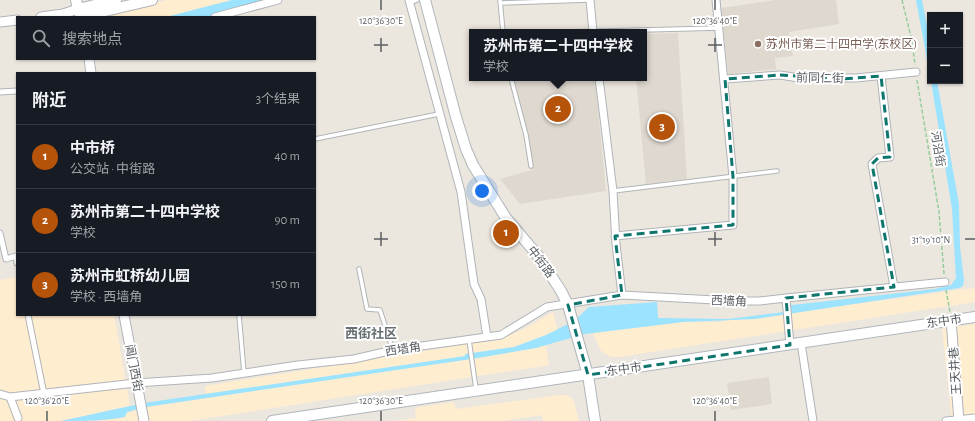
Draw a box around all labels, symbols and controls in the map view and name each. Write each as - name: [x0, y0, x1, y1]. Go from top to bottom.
- map controls: [927, 12, 963, 84]
- button: +: [927, 12, 963, 48]
- search box: [16, 16, 316, 60]
- text: 120°36'30"E: [359, 16, 403, 26]
- text: 120°36'40"E: [693, 16, 737, 26]
- icon: search: [30, 27, 52, 49]
- popup: [469, 29, 647, 81]
- text: 搜索地点: [62, 32, 122, 47]
- place label: 苏州市第二十四中学(东校区): [766, 37, 917, 50]
- text: 苏州市第二十四中学校: [483, 39, 633, 54]
- marker: 苏州市第二十四中学(东校区): [753, 39, 763, 49]
- button: −: [927, 48, 963, 84]
- text: 学校: [483, 61, 509, 74]
- street label: 前同仁街: [796, 71, 844, 84]
- text: 附近: [32, 92, 66, 109]
- text: 3个结果: [256, 93, 300, 106]
- pin: 2: [545, 94, 571, 124]
- pin: 3: [649, 112, 675, 142]
- street label: 河沿街: [929, 130, 948, 168]
- text: 中市桥: [70, 141, 115, 156]
- text: 1: [43, 150, 47, 163]
- text: 40 m: [274, 150, 300, 163]
- text: 公交站 · 中街路: [70, 163, 155, 176]
- your location: [472, 181, 492, 201]
- text: 苏州市第二十四中学校: [70, 205, 220, 220]
- text: 2: [42, 214, 48, 227]
- text: 90 m: [274, 214, 300, 227]
- pin: 1: [493, 218, 519, 248]
- text: 学校: [70, 227, 96, 240]
- text: 31°19'10"N: [912, 235, 950, 245]
- street label: 中街路: [525, 243, 557, 280]
- text: 苏州市虹桥幼儿园: [70, 269, 190, 284]
- text: 3: [42, 278, 48, 291]
- text: 150 m: [271, 278, 300, 291]
- text: 学校 · 西墙角: [70, 291, 142, 304]
- street label: 西墙角: [711, 293, 747, 308]
- street label: 东中市: [925, 312, 963, 329]
- district label: 西街社区: [345, 326, 397, 341]
- street label: 西墙角: [384, 339, 422, 358]
- street label: 阊门西街: [124, 343, 145, 393]
- street label: 王天井巷: [946, 347, 963, 395]
- street label: 东中市: [605, 360, 643, 377]
- text: 120°36'20"E: [25, 396, 69, 406]
- text: 120°36'30"E: [359, 396, 403, 406]
- text: 120°36'40"E: [693, 396, 737, 406]

